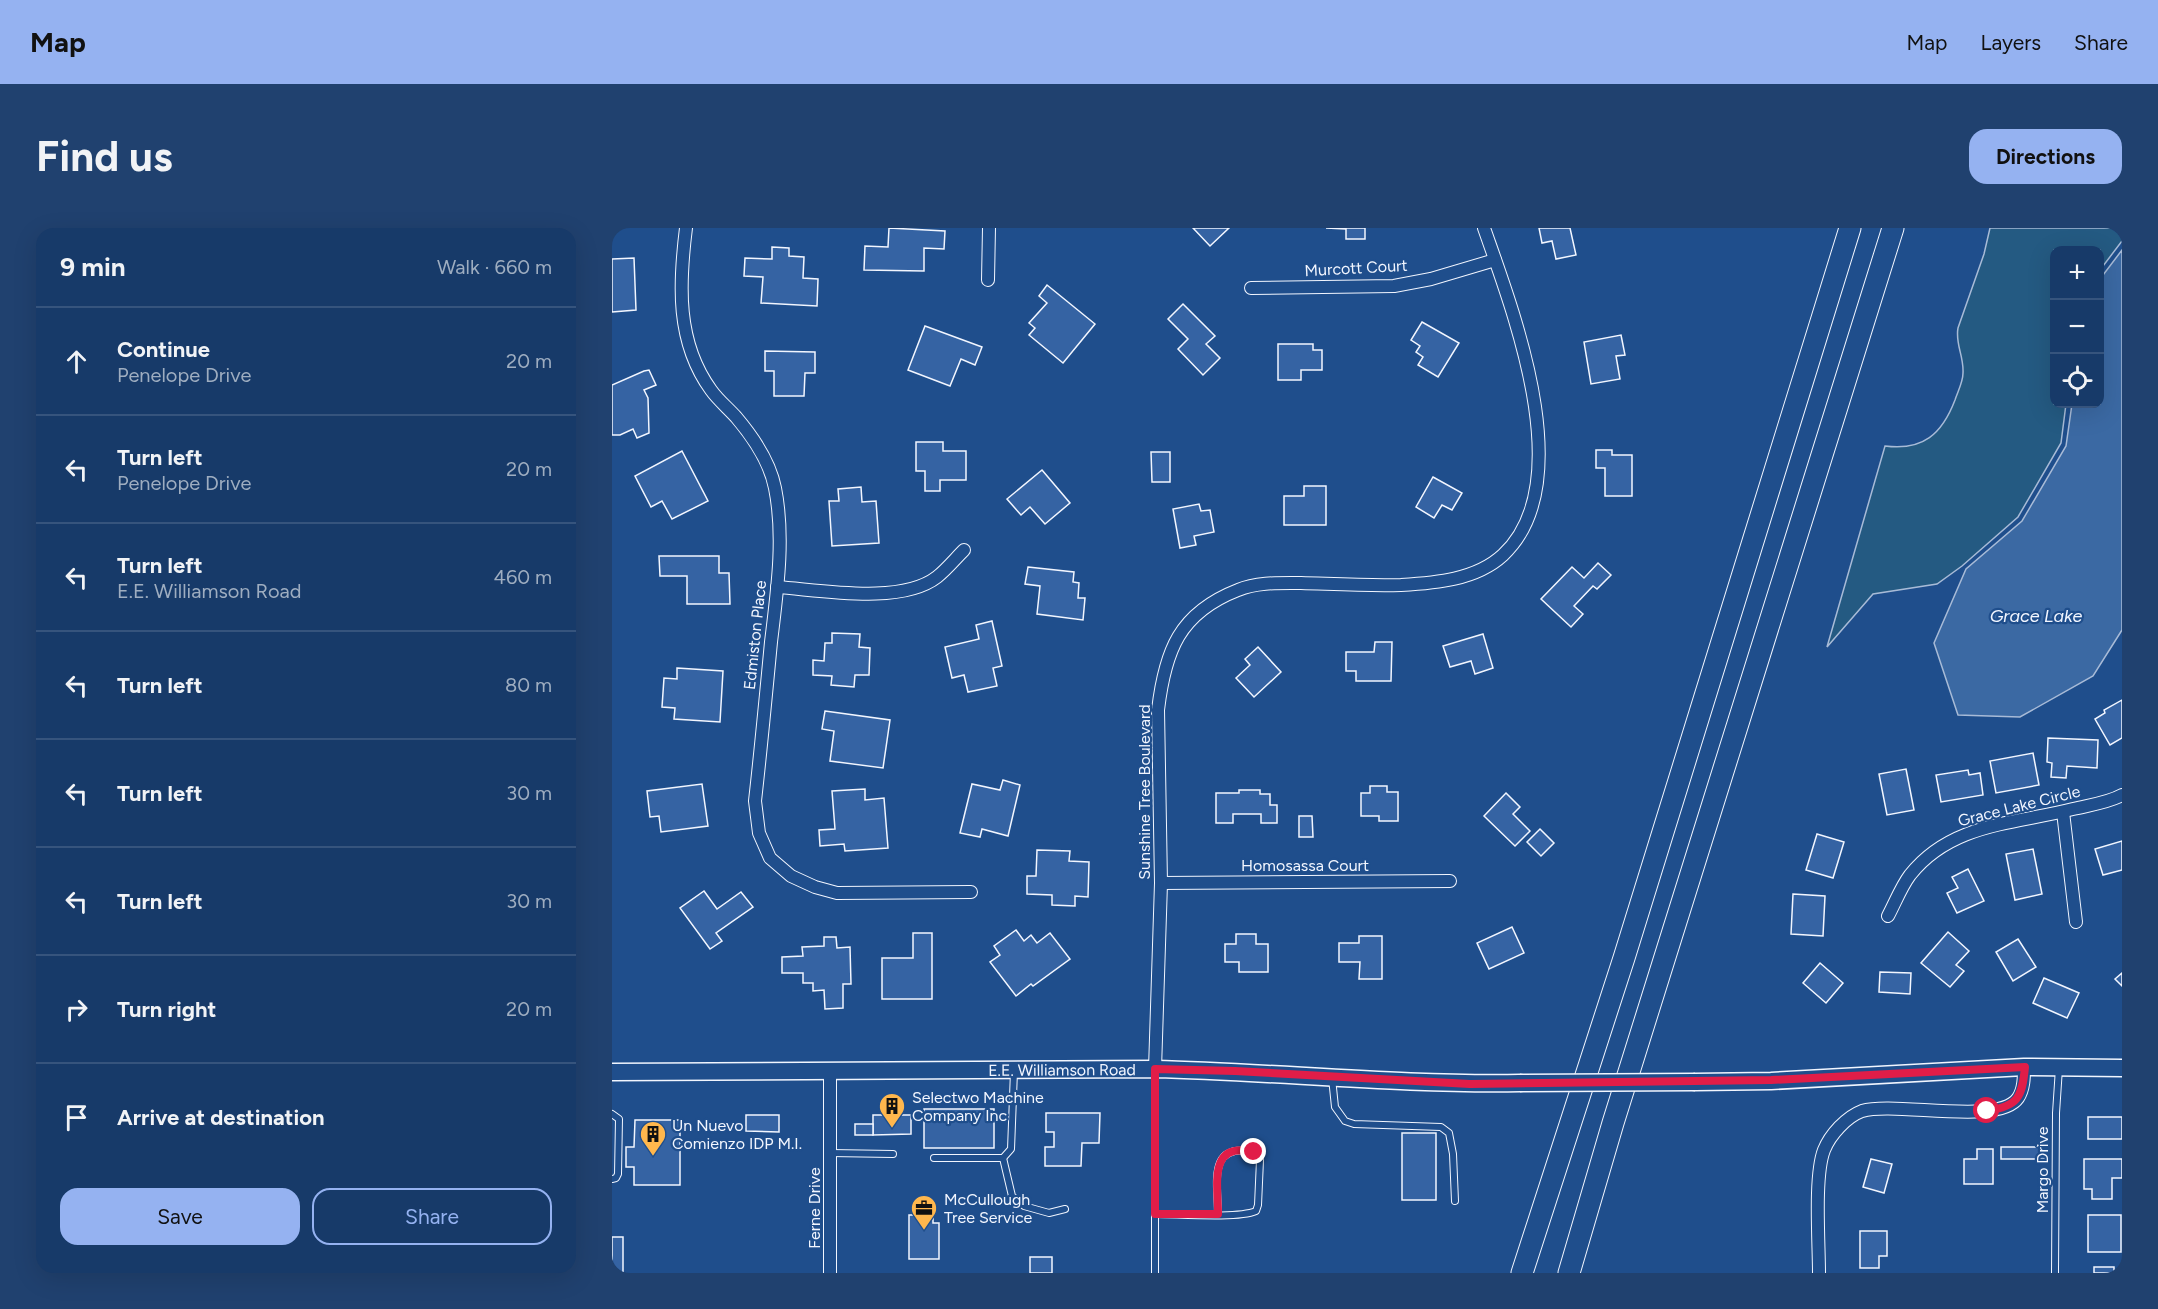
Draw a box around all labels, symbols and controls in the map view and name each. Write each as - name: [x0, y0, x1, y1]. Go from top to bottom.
- text: Map: [30, 25, 86, 59]
- text: Map: [1907, 30, 1947, 55]
- text: Layers: [1980, 30, 2041, 55]
- text: Share: [2074, 30, 2128, 55]
- button: Directions: [1969, 129, 2122, 184]
- text: Find us: [36, 131, 173, 182]
- map controls: [2050, 246, 2104, 408]
- button: +: [2050, 246, 2104, 300]
- text: 9 min: [60, 251, 126, 283]
- text: Walk · 660 m: [437, 255, 552, 279]
- street label: Murcott Court: [1304, 256, 1408, 280]
- button: −: [2050, 300, 2104, 354]
- text: Continue: [117, 336, 210, 363]
- icon: ahead: [60, 345, 93, 378]
- text: 20 m: [506, 349, 552, 373]
- button: locate: [2050, 354, 2104, 408]
- text: Penelope Drive: [117, 363, 251, 387]
- text: Turn left: [117, 444, 203, 471]
- icon: left: [60, 453, 93, 486]
- text: 20 m: [506, 457, 552, 481]
- text: Penelope Drive: [117, 471, 251, 495]
- text: Turn left: [117, 552, 203, 579]
- icon: left: [60, 561, 93, 594]
- text: 460 m: [493, 565, 552, 589]
- text: E.E. Williamson Road: [117, 579, 302, 603]
- street label: Edmiston Place: [740, 579, 770, 691]
- water label: Grace Lake: [1990, 605, 2083, 627]
- icon: left: [60, 669, 93, 702]
- text: Turn left: [117, 672, 203, 699]
- text: 80 m: [505, 673, 552, 697]
- street label: Sunshine Tree Boulevard: [1135, 704, 1154, 880]
- icon: left: [60, 777, 93, 810]
- text: Turn left: [117, 780, 203, 807]
- text: 30 m: [506, 781, 552, 805]
- street label: Grace Lake Circle: [1956, 782, 2082, 830]
- street label: Homosassa Court: [1241, 856, 1369, 875]
- icon: left: [60, 885, 93, 918]
- text: Turn left: [117, 888, 203, 915]
- text: 30 m: [506, 889, 552, 913]
- icon: right: [60, 993, 93, 1026]
- text: Turn right: [117, 996, 216, 1023]
- text: 20 m: [506, 997, 552, 1021]
- street label: E.E. Williamson Road: [988, 1060, 1136, 1079]
- place label: Selectwo Machine Company Inc: [912, 1088, 1044, 1125]
- building icon: Selectwo Machine Company Inc: [877, 1091, 907, 1129]
- route start: [1973, 1097, 1999, 1123]
- icon: arrive: [60, 1101, 93, 1134]
- text: Arrive at destination: [117, 1104, 325, 1131]
- place label: Un Nuevo Comienzo IDP M.I.: [672, 1116, 802, 1153]
- building icon: Un Nuevo Comienzo IDP M.I.: [638, 1119, 668, 1157]
- street label: Margo Drive: [2033, 1126, 2052, 1213]
- route end: [1240, 1138, 1266, 1164]
- street label: Ferne Drive: [805, 1167, 824, 1249]
- button: Save: [60, 1188, 300, 1245]
- button: Share: [312, 1188, 552, 1245]
- place label: McCullough Tree Service: [944, 1190, 1033, 1227]
- office icon: McCullough Tree Service: [909, 1193, 939, 1231]

